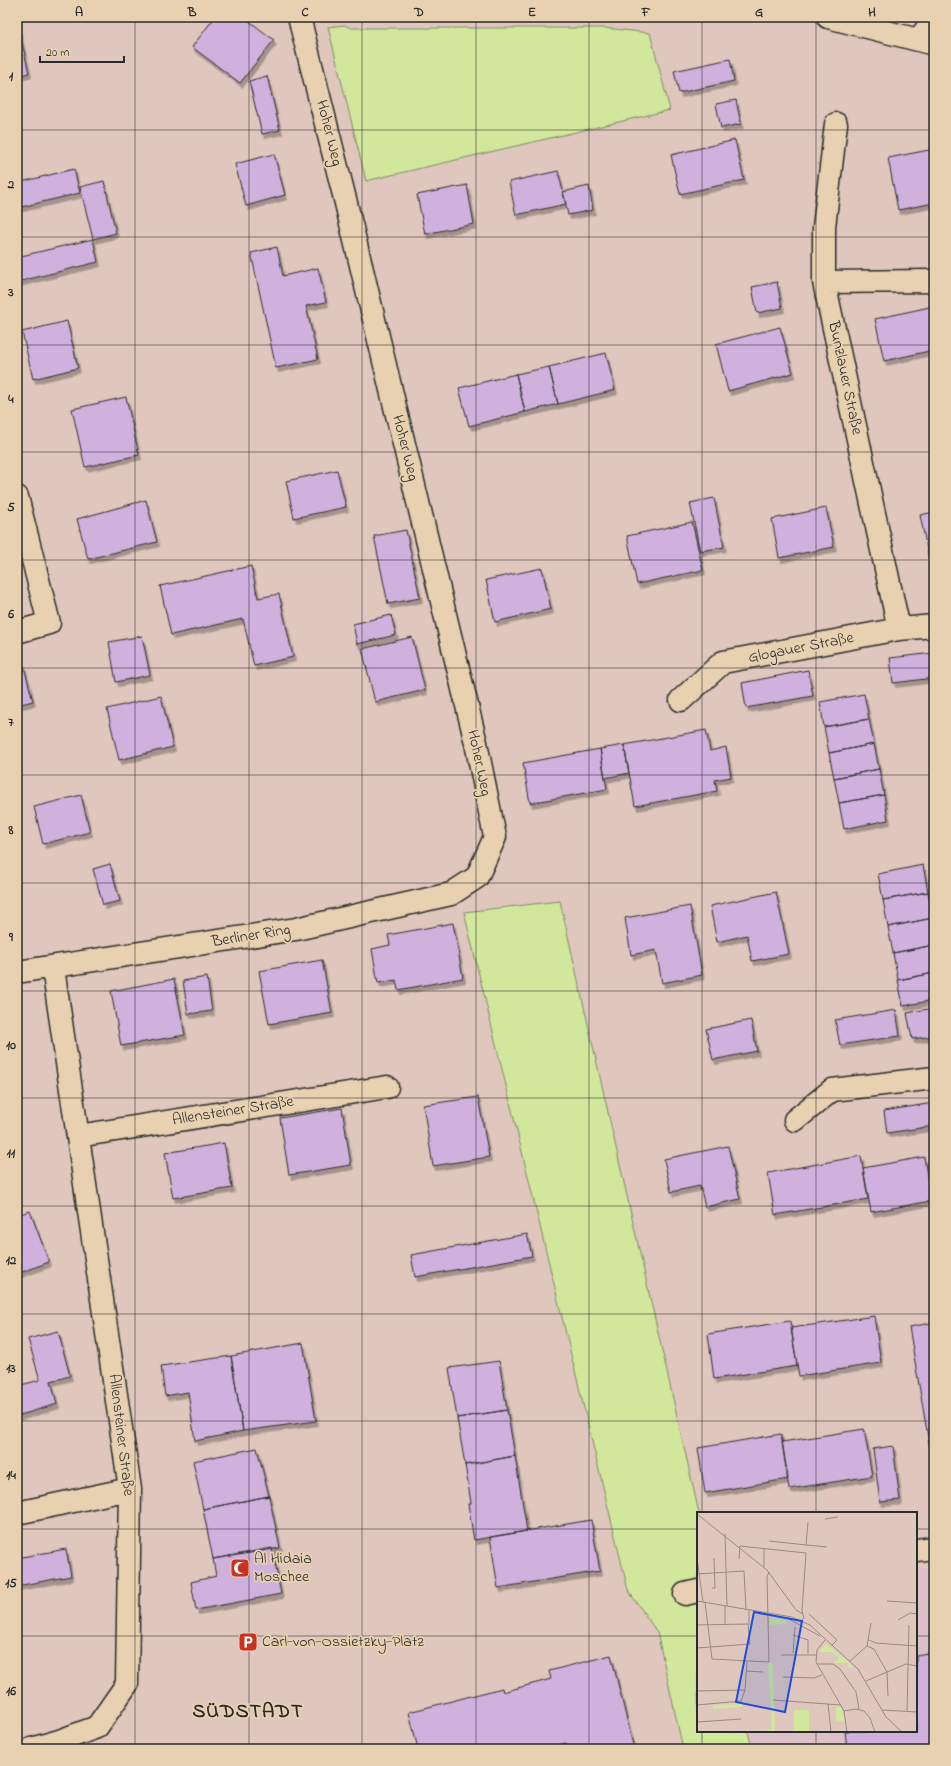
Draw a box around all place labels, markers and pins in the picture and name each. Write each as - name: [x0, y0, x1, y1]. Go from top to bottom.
- place label: Al Hidaia Moschee: [254, 1547, 312, 1589]
- mosque icon: Al Hidaia Moschee: [229, 1557, 251, 1579]
- place label: Carl-von-Ossietzky-Platz: [262, 1630, 424, 1654]
- parking icon: Carl-von-Ossietzky-Platz: [237, 1631, 259, 1653]

